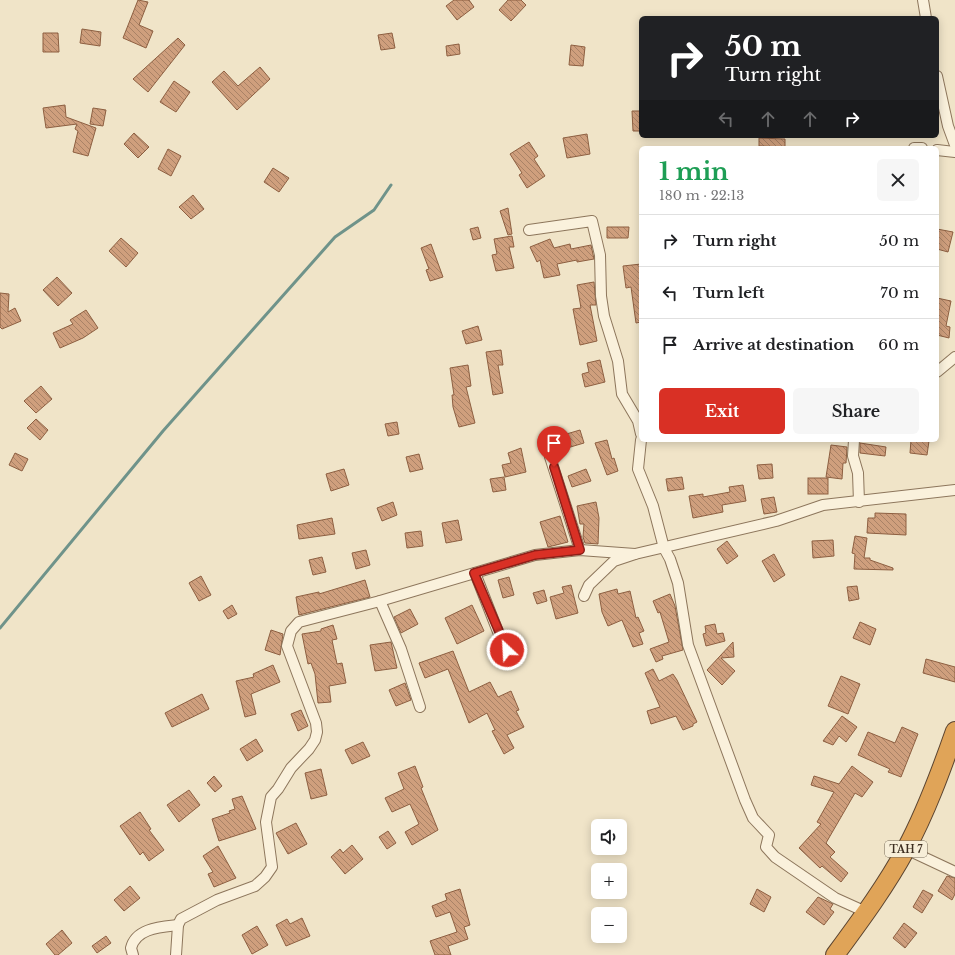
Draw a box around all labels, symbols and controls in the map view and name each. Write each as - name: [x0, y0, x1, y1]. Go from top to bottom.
- text: 50 m: [725, 29, 801, 64]
- icon: right: [659, 32, 711, 84]
- text: Turn right: [725, 64, 821, 86]
- icon: left: [715, 108, 737, 130]
- icon: ahead: [757, 108, 779, 130]
- icon: ahead: [799, 108, 821, 130]
- icon: right: [841, 108, 863, 130]
- text: 1 min: [659, 157, 729, 186]
- button: close: [877, 159, 919, 201]
- text: 180 m · 22:13: [659, 187, 744, 204]
- icon: right: [659, 230, 681, 252]
- text: Turn right: [693, 231, 776, 250]
- text: 50 m: [879, 231, 919, 250]
- icon: left: [659, 282, 681, 304]
- text: Turn left: [693, 283, 764, 302]
- text: 70 m: [880, 283, 919, 302]
- icon: arrive: [659, 334, 681, 356]
- text: Arrive at destination: [693, 335, 854, 354]
- text: 60 m: [878, 335, 919, 354]
- button: Exit: [659, 388, 785, 434]
- button: Share: [793, 388, 919, 434]
- pin: [537, 426, 571, 467]
- icon: arrive: [543, 432, 565, 454]
- position arrow: [486, 629, 528, 671]
- map controls: [591, 819, 627, 943]
- button: sound: [591, 819, 627, 855]
- road number: TAH 7: [885, 841, 927, 857]
- button: +: [591, 863, 627, 899]
- button: −: [591, 907, 627, 943]

